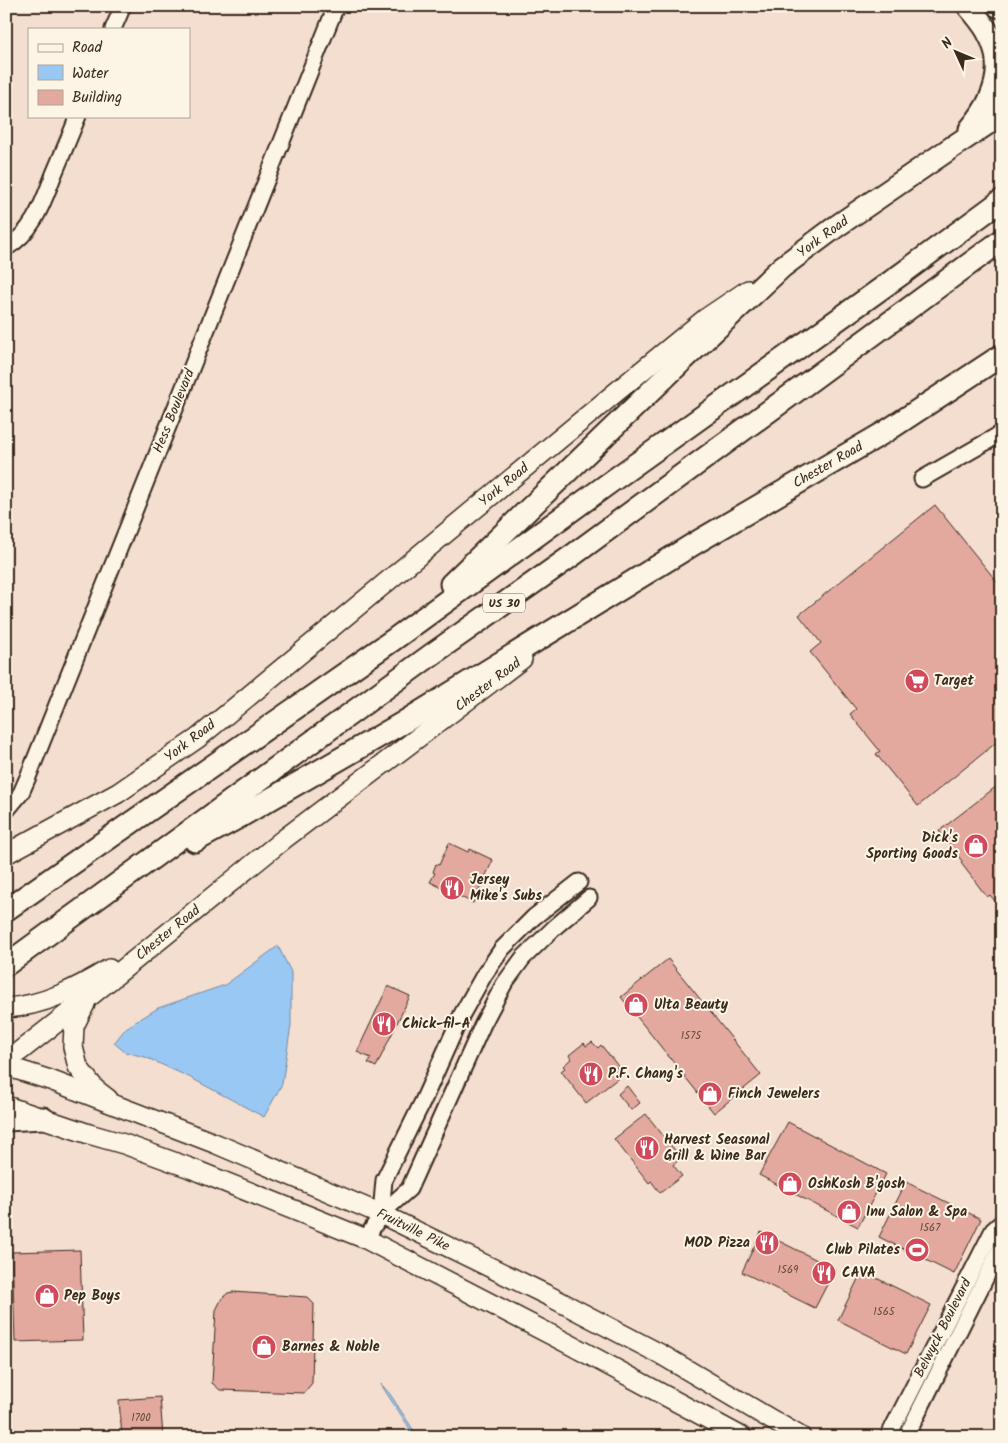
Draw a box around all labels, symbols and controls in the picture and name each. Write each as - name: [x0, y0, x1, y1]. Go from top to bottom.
- legend: [28, 28, 190, 118]
- north arrow: [930, 28, 980, 78]
- text: N: [936, 33, 958, 54]
- text: Road: [72, 36, 103, 60]
- text: Water: [72, 62, 109, 86]
- text: Building: [72, 86, 122, 110]
- street label: York Road: [793, 210, 854, 263]
- street label: Hess Boulevard: [147, 365, 201, 456]
- street label: Chester Road: [789, 435, 868, 494]
- street label: York Road: [474, 457, 535, 512]
- road number: US 30: [483, 594, 525, 612]
- street label: Chester Road: [450, 652, 527, 717]
- supermarket icon: Target: [904, 668, 930, 694]
- place label: Target: [934, 670, 974, 692]
- street label: York Road: [160, 714, 221, 768]
- place label: Dick's Sporting Goods: [866, 827, 958, 865]
- shop icon: Dick's Sporting Goods: [963, 833, 989, 859]
- place label: Jersey Mike's Subs: [470, 869, 542, 907]
- restaurant icon: Jersey Mike's Subs: [439, 875, 465, 901]
- street label: Chester Road: [131, 899, 206, 966]
- shop icon: Ulta Beauty: [623, 992, 649, 1018]
- place label: Ulta Beauty: [654, 994, 729, 1016]
- restaurant icon: Chick-fil-A: [371, 1011, 397, 1037]
- place label: Chick-fil-A: [402, 1013, 471, 1035]
- house number: 1575: [681, 1027, 702, 1045]
- restaurant icon: P.F. Chang's: [578, 1061, 604, 1087]
- place label: P.F. Chang's: [608, 1063, 684, 1085]
- shop icon: Finch Jewelers: [697, 1081, 723, 1107]
- place label: Finch Jewelers: [728, 1083, 820, 1105]
- place label: Harvest Seasonal Grill & Wine Bar: [664, 1129, 770, 1167]
- restaurant icon: Harvest Seasonal Grill & Wine Bar: [634, 1135, 660, 1161]
- shop icon: OshKosh B'gosh: [777, 1171, 803, 1197]
- place label: OshKosh B'gosh: [808, 1173, 905, 1195]
- shop icon: Inu Salon & Spa: [836, 1199, 862, 1225]
- place label: Inu Salon & Spa: [866, 1201, 967, 1223]
- street label: Fruitville Pike: [373, 1203, 454, 1258]
- house number: 1567: [920, 1219, 941, 1237]
- restaurant icon: MOD Pizza: [754, 1230, 780, 1256]
- place label: MOD Pizza: [684, 1232, 750, 1254]
- sports icon: Club Pilates: [904, 1237, 930, 1263]
- place label: Club Pilates: [826, 1239, 900, 1261]
- restaurant icon: CAVA: [811, 1260, 837, 1286]
- house number: 1569: [778, 1261, 799, 1279]
- place label: CAVA: [842, 1262, 876, 1284]
- street label: Belwyck Boulevard: [908, 1274, 978, 1381]
- shop icon: Pep Boys: [34, 1283, 60, 1309]
- place label: Pep Boys: [64, 1285, 121, 1307]
- house number: 1565: [873, 1303, 896, 1321]
- shop icon: Barnes & Noble: [251, 1334, 277, 1360]
- place label: Barnes & Noble: [282, 1336, 380, 1358]
- house number: 1700: [131, 1409, 151, 1427]

